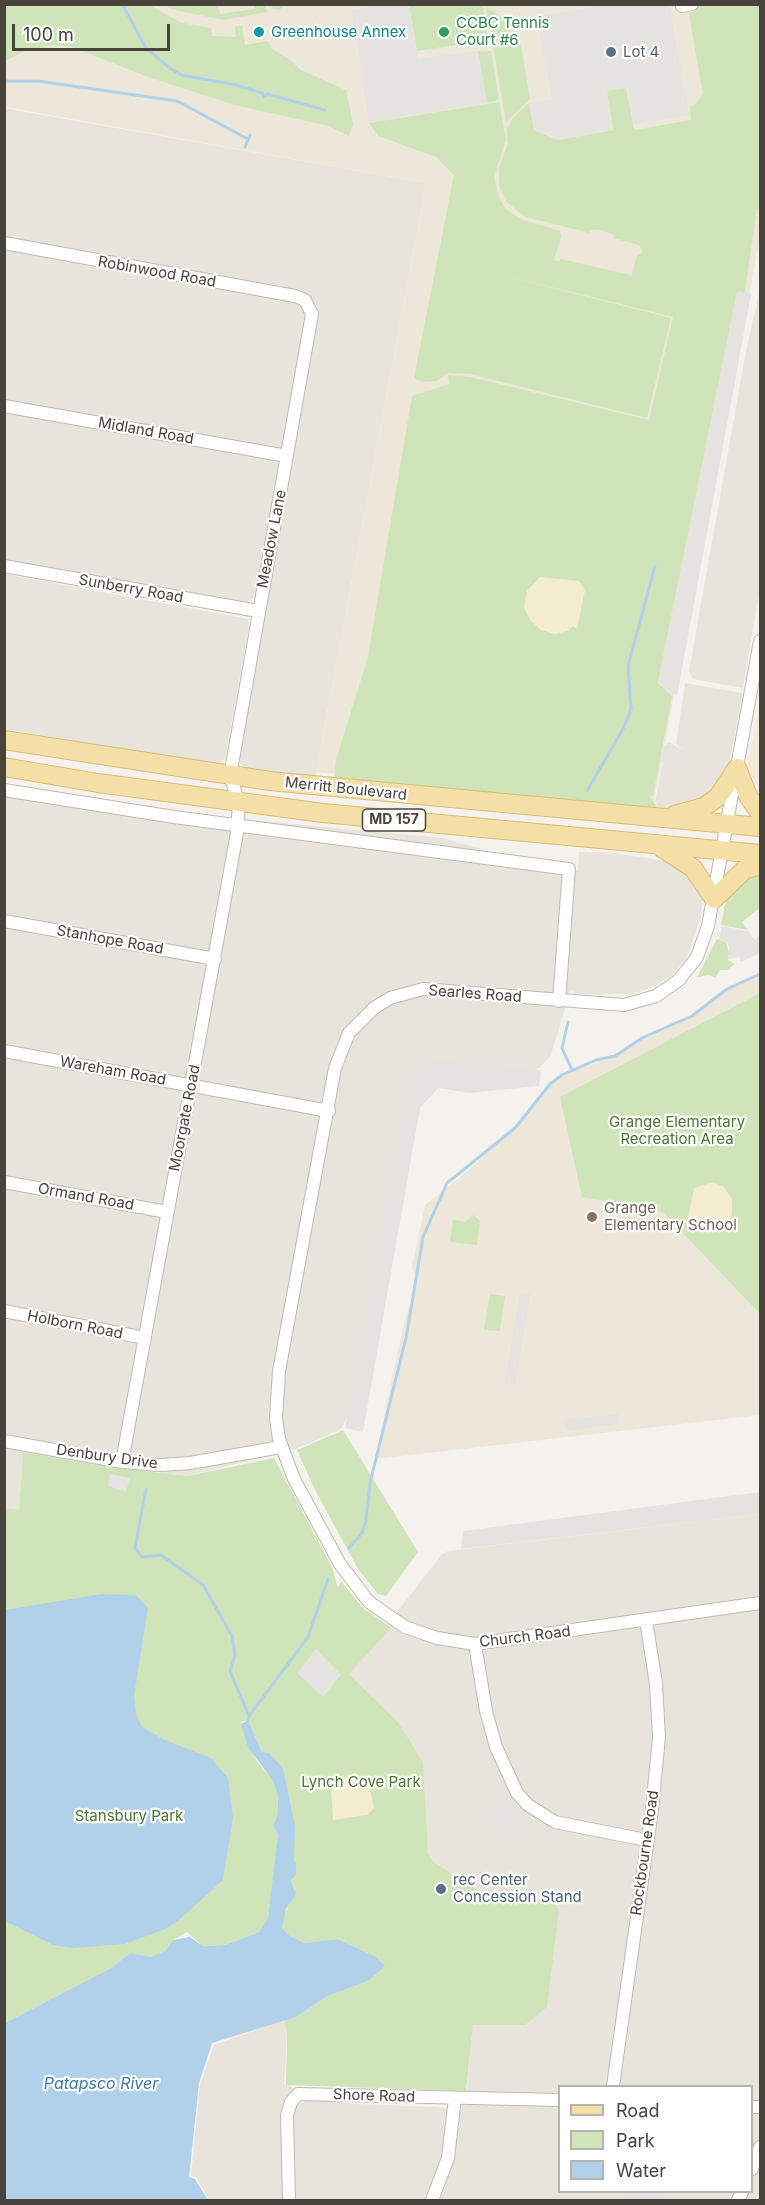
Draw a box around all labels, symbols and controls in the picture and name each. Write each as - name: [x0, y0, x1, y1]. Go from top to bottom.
- scale bar: [15, 12, 172, 50]
- place label: CCBC Tennis Court #6: [456, 14, 549, 49]
- place label: Greenhouse Annex: [271, 23, 406, 41]
- text: 100 m: [23, 24, 74, 45]
- marker: Greenhouse Annex: [252, 25, 266, 39]
- marker: CCBC Tennis Court #6: [437, 25, 451, 39]
- place label: Lot 4: [623, 43, 659, 61]
- marker: Lot 4: [604, 45, 618, 59]
- street label: Robinwood Road: [97, 253, 217, 291]
- street label: Midland Road: [97, 414, 195, 448]
- street label: Meadow Lane: [254, 488, 290, 590]
- street label: Sunberry Road: [77, 571, 185, 607]
- street label: Merritt Boulevard: [284, 774, 408, 804]
- road number: MD 157: [362, 809, 426, 831]
- street label: Stanhope Road: [55, 922, 165, 958]
- street label: Searles Road: [428, 982, 522, 1006]
- street label: Wareham Road: [59, 1053, 167, 1089]
- street label: Moorgate Road: [166, 1063, 204, 1173]
- park label: Grange Elementary Recreation Area: [609, 1113, 745, 1148]
- street label: Ormand Road: [36, 1180, 136, 1214]
- place label: Grange Elementary School: [604, 1199, 737, 1234]
- marker: Grange Elementary School: [585, 1210, 599, 1224]
- street label: Holborn Road: [26, 1307, 124, 1343]
- street label: Denbury Drive: [55, 1441, 159, 1473]
- street label: Church Road: [478, 1622, 572, 1652]
- park label: Lynch Cove Park: [301, 1773, 421, 1791]
- street label: Rockbourne Road: [627, 1789, 663, 1917]
- park label: Stansbury Park: [75, 1807, 183, 1825]
- place label: rec Center Concession Stand: [453, 1871, 582, 1906]
- marker: rec Center Concession Stand: [434, 1882, 448, 1896]
- water label: Patapsco River: [44, 2074, 158, 2094]
- legend: [558, 2085, 753, 2193]
- street label: Shore Road: [333, 2086, 415, 2106]
- text: Road: [616, 2100, 659, 2121]
- text: Park: [616, 2130, 655, 2151]
- text: Water: [616, 2160, 666, 2181]

